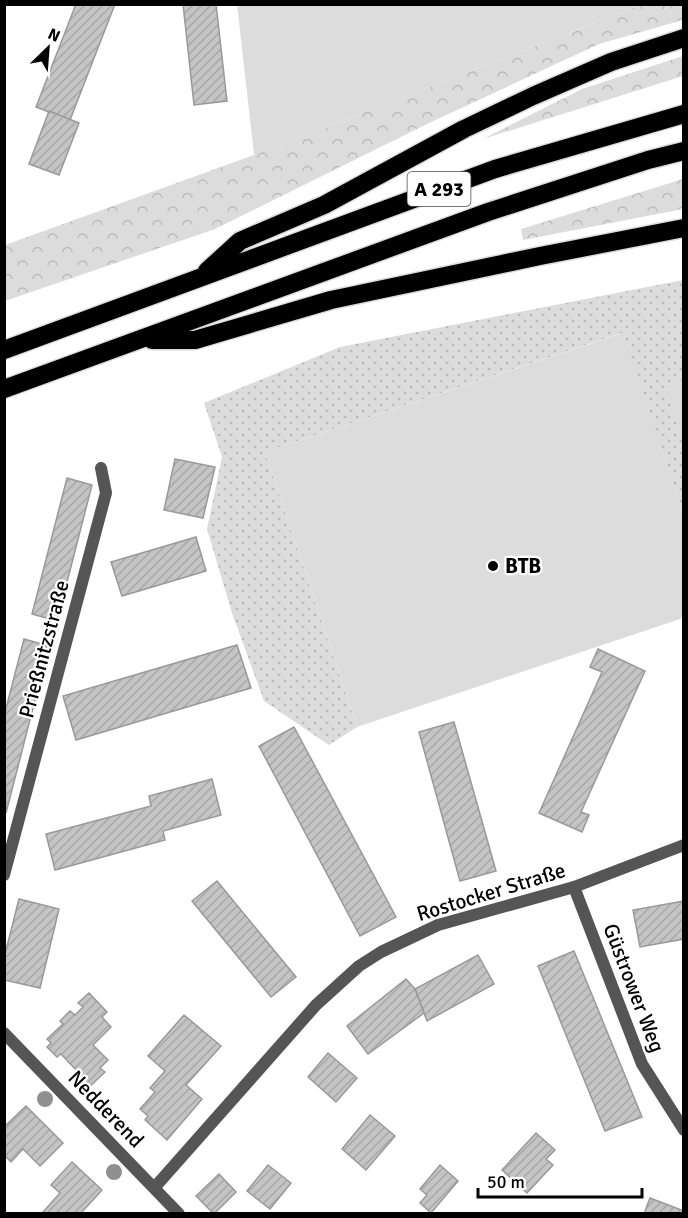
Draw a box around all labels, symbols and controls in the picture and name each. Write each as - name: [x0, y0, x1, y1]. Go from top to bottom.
- north arrow: [18, 18, 78, 78]
- text: N: [45, 24, 63, 47]
- road number: A 293: [408, 172, 470, 206]
- place label: BTB: [505, 553, 541, 579]
- marker: BTB: [486, 559, 500, 573]
- street label: Prießnitzstraße: [13, 577, 75, 721]
- street label: Rostocker Straße: [413, 857, 569, 927]
- street label: Güstrower Weg: [598, 920, 670, 1056]
- street label: Nedderend: [63, 1065, 149, 1153]
- scale bar: [478, 1161, 642, 1199]
- text: 50 m: [487, 1171, 525, 1193]

